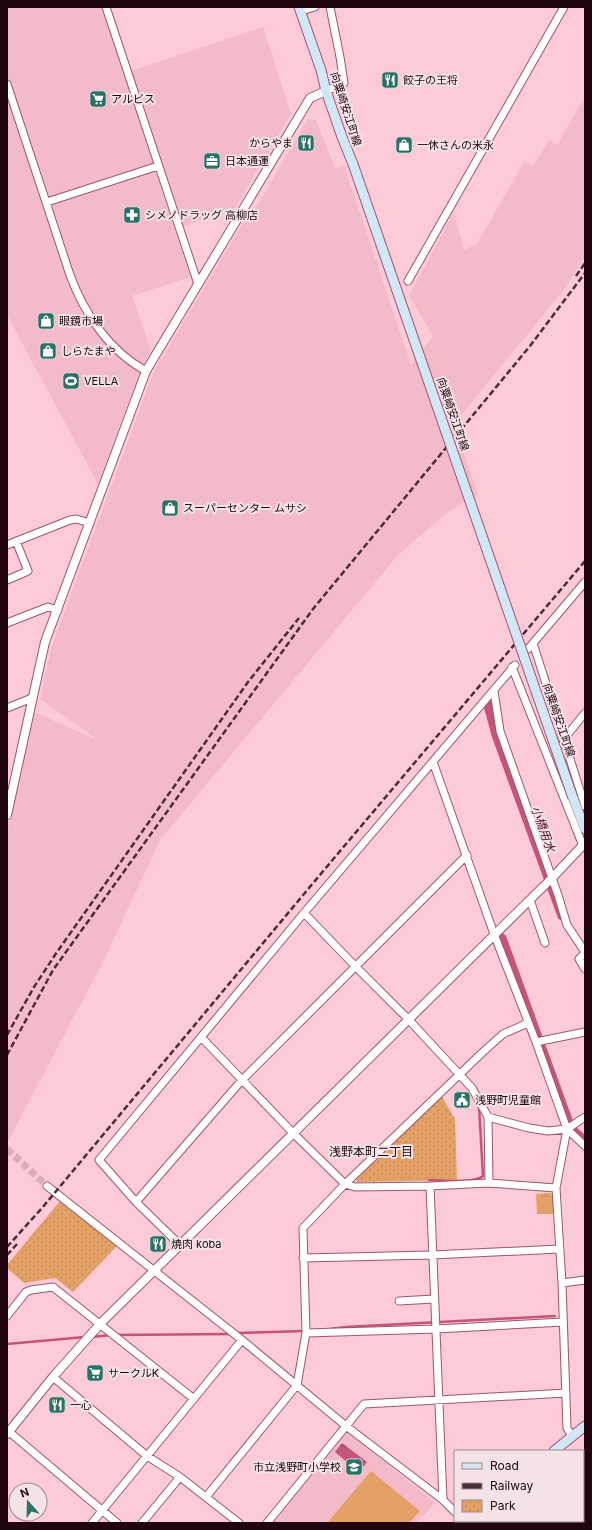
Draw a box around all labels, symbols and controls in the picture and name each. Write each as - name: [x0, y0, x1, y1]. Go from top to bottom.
- street label: 向粟崎安江町線: [327, 70, 365, 148]
- restaurant icon: 餃子の王将: [380, 70, 400, 90]
- place label: 餃子の王将: [403, 73, 458, 87]
- supermarket icon: アルビス: [88, 89, 108, 109]
- place label: アルビス: [111, 92, 155, 106]
- restaurant icon: からやま: [296, 133, 316, 153]
- shop icon: 一休さんの米永: [394, 135, 414, 155]
- place label: からやま: [249, 136, 293, 150]
- place label: 一休さんの米永: [417, 138, 494, 152]
- office icon: 日本通運: [202, 151, 222, 171]
- place label: 日本通運: [225, 154, 269, 168]
- pharmacy icon: シメノドラッグ 高柳店: [122, 205, 142, 225]
- place label: シメノドラッグ 高柳店: [145, 208, 258, 222]
- shop icon: 眼鏡市場: [36, 311, 56, 331]
- place label: 眼鏡市場: [59, 314, 103, 328]
- shop icon: しらたまや: [38, 341, 58, 361]
- place label: しらたまや: [61, 344, 116, 358]
- sports icon: VELLA: [61, 371, 81, 391]
- place label: VELLA: [84, 374, 119, 388]
- street label: 向粟崎安江町線: [434, 375, 472, 453]
- shop icon: スーパーセンター ムサシ: [160, 498, 180, 518]
- place label: スーパーセンター ムサシ: [183, 501, 307, 515]
- street label: 向粟崎安江町線: [540, 681, 578, 759]
- water label: 小橋用水: [528, 804, 559, 856]
- public building icon: 浅野町児童館: [452, 1090, 472, 1110]
- place label: 浅野町児童館: [475, 1093, 541, 1107]
- district label: 浅野本町二丁目: [329, 1144, 413, 1159]
- restaurant icon: 焼肉 koba: [148, 1234, 168, 1254]
- place label: 焼肉 koba: [171, 1237, 222, 1251]
- supermarket icon: サークルK: [85, 1363, 105, 1383]
- place label: サークルK: [108, 1366, 160, 1380]
- restaurant icon: 一心: [47, 1395, 67, 1415]
- place label: 一心: [70, 1398, 92, 1412]
- legend: [454, 1450, 584, 1522]
- school or university icon: 市立浅野町小学校: [344, 1457, 364, 1477]
- text: Road: [490, 1458, 519, 1473]
- place label: 市立浅野町小学校: [253, 1460, 341, 1474]
- text: Railway: [490, 1478, 534, 1493]
- north arrow: [8, 1482, 48, 1522]
- text: N: [18, 1485, 31, 1501]
- text: Park: [490, 1498, 516, 1513]

